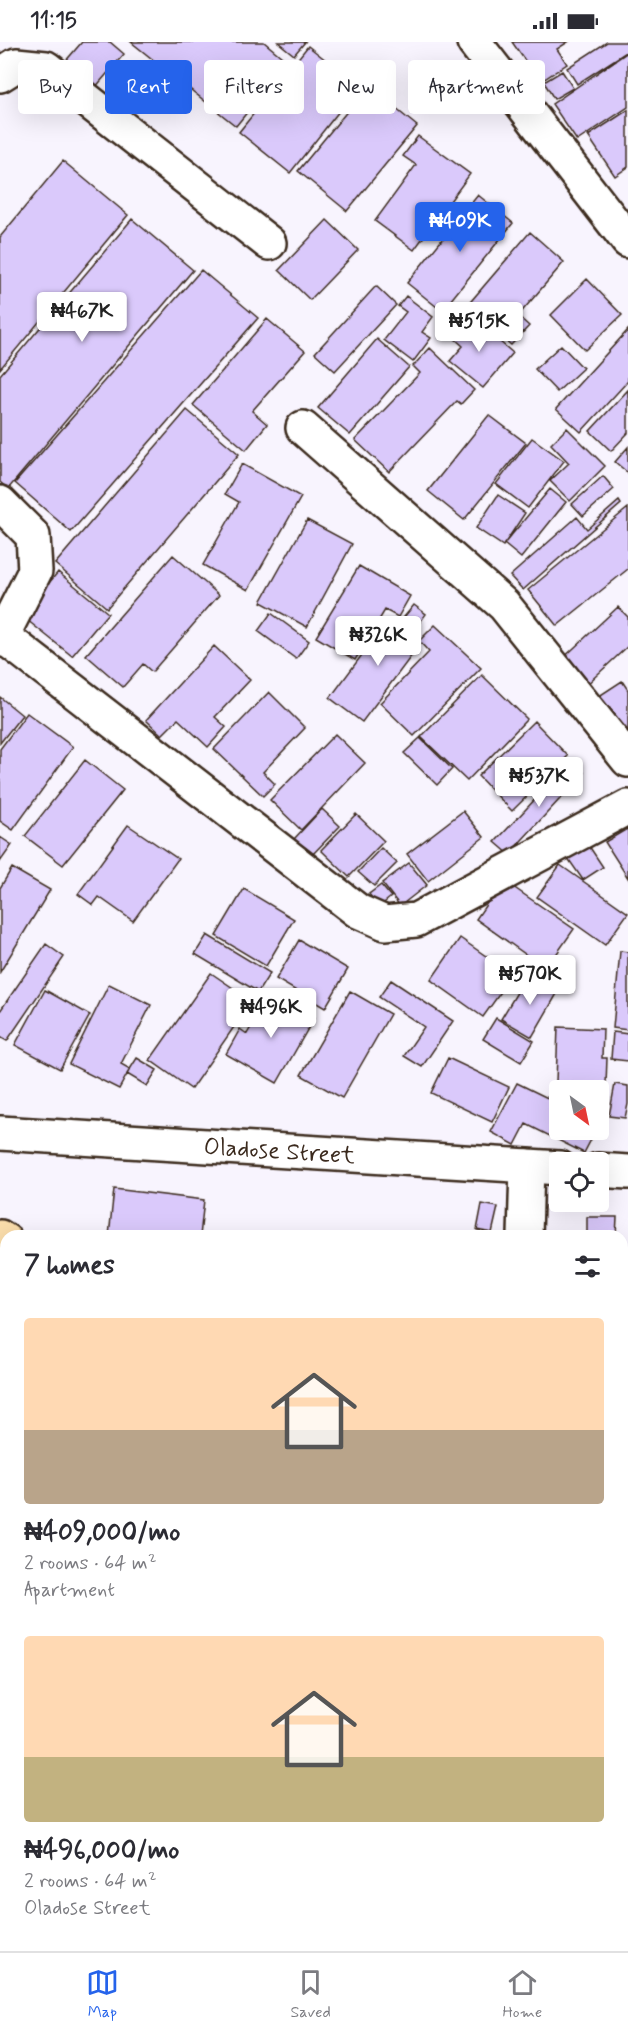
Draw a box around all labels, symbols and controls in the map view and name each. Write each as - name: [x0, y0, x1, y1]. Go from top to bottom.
- text: 11:15: [30, 7, 77, 35]
- chip: Buy: [18, 60, 93, 114]
- chip: Rent: [105, 60, 192, 114]
- chip: Filters: [204, 60, 304, 114]
- chip: New: [316, 60, 396, 114]
- chip: Apartment: [408, 60, 545, 114]
- pin: ₦409K: [418, 202, 502, 253]
- text: ₦409K: [429, 208, 491, 235]
- pin: ₦467K: [40, 292, 124, 343]
- text: ₦467K: [51, 298, 113, 325]
- pin: ₦515K: [437, 302, 521, 353]
- text: ₦515K: [449, 308, 509, 335]
- pin: ₦326K: [336, 616, 420, 667]
- text: ₦326K: [349, 622, 407, 649]
- pin: ₦537K: [497, 757, 581, 808]
- text: ₦537K: [509, 763, 569, 790]
- pin: ₦570K: [488, 955, 572, 1006]
- text: ₦570K: [499, 961, 561, 988]
- pin: ₦496K: [229, 988, 313, 1039]
- text: ₦496K: [240, 994, 302, 1021]
- north arrow: [549, 1080, 609, 1140]
- map controls: [549, 1080, 609, 1212]
- street label: Oladose Street: [203, 1132, 356, 1172]
- button: locate: [549, 1152, 609, 1212]
- text: 7 homes: [24, 1249, 115, 1283]
- icon: filters: [571, 1250, 604, 1283]
- icon: home: [260, 1357, 368, 1465]
- text: ₦409,000/mo: [24, 1516, 180, 1550]
- text: 2 rooms · 64 m²: [24, 1550, 157, 1577]
- text: Apartment: [24, 1577, 115, 1604]
- icon: home: [260, 1675, 368, 1783]
- text: ₦496,000/mo: [24, 1834, 179, 1868]
- text: 2 rooms · 64 m²: [24, 1868, 157, 1895]
- text: Oladose Street: [24, 1895, 150, 1922]
- tab: Map: [86, 1966, 119, 2023]
- tab: Saved: [290, 1966, 331, 2023]
- tab: Home: [502, 1966, 542, 2023]

